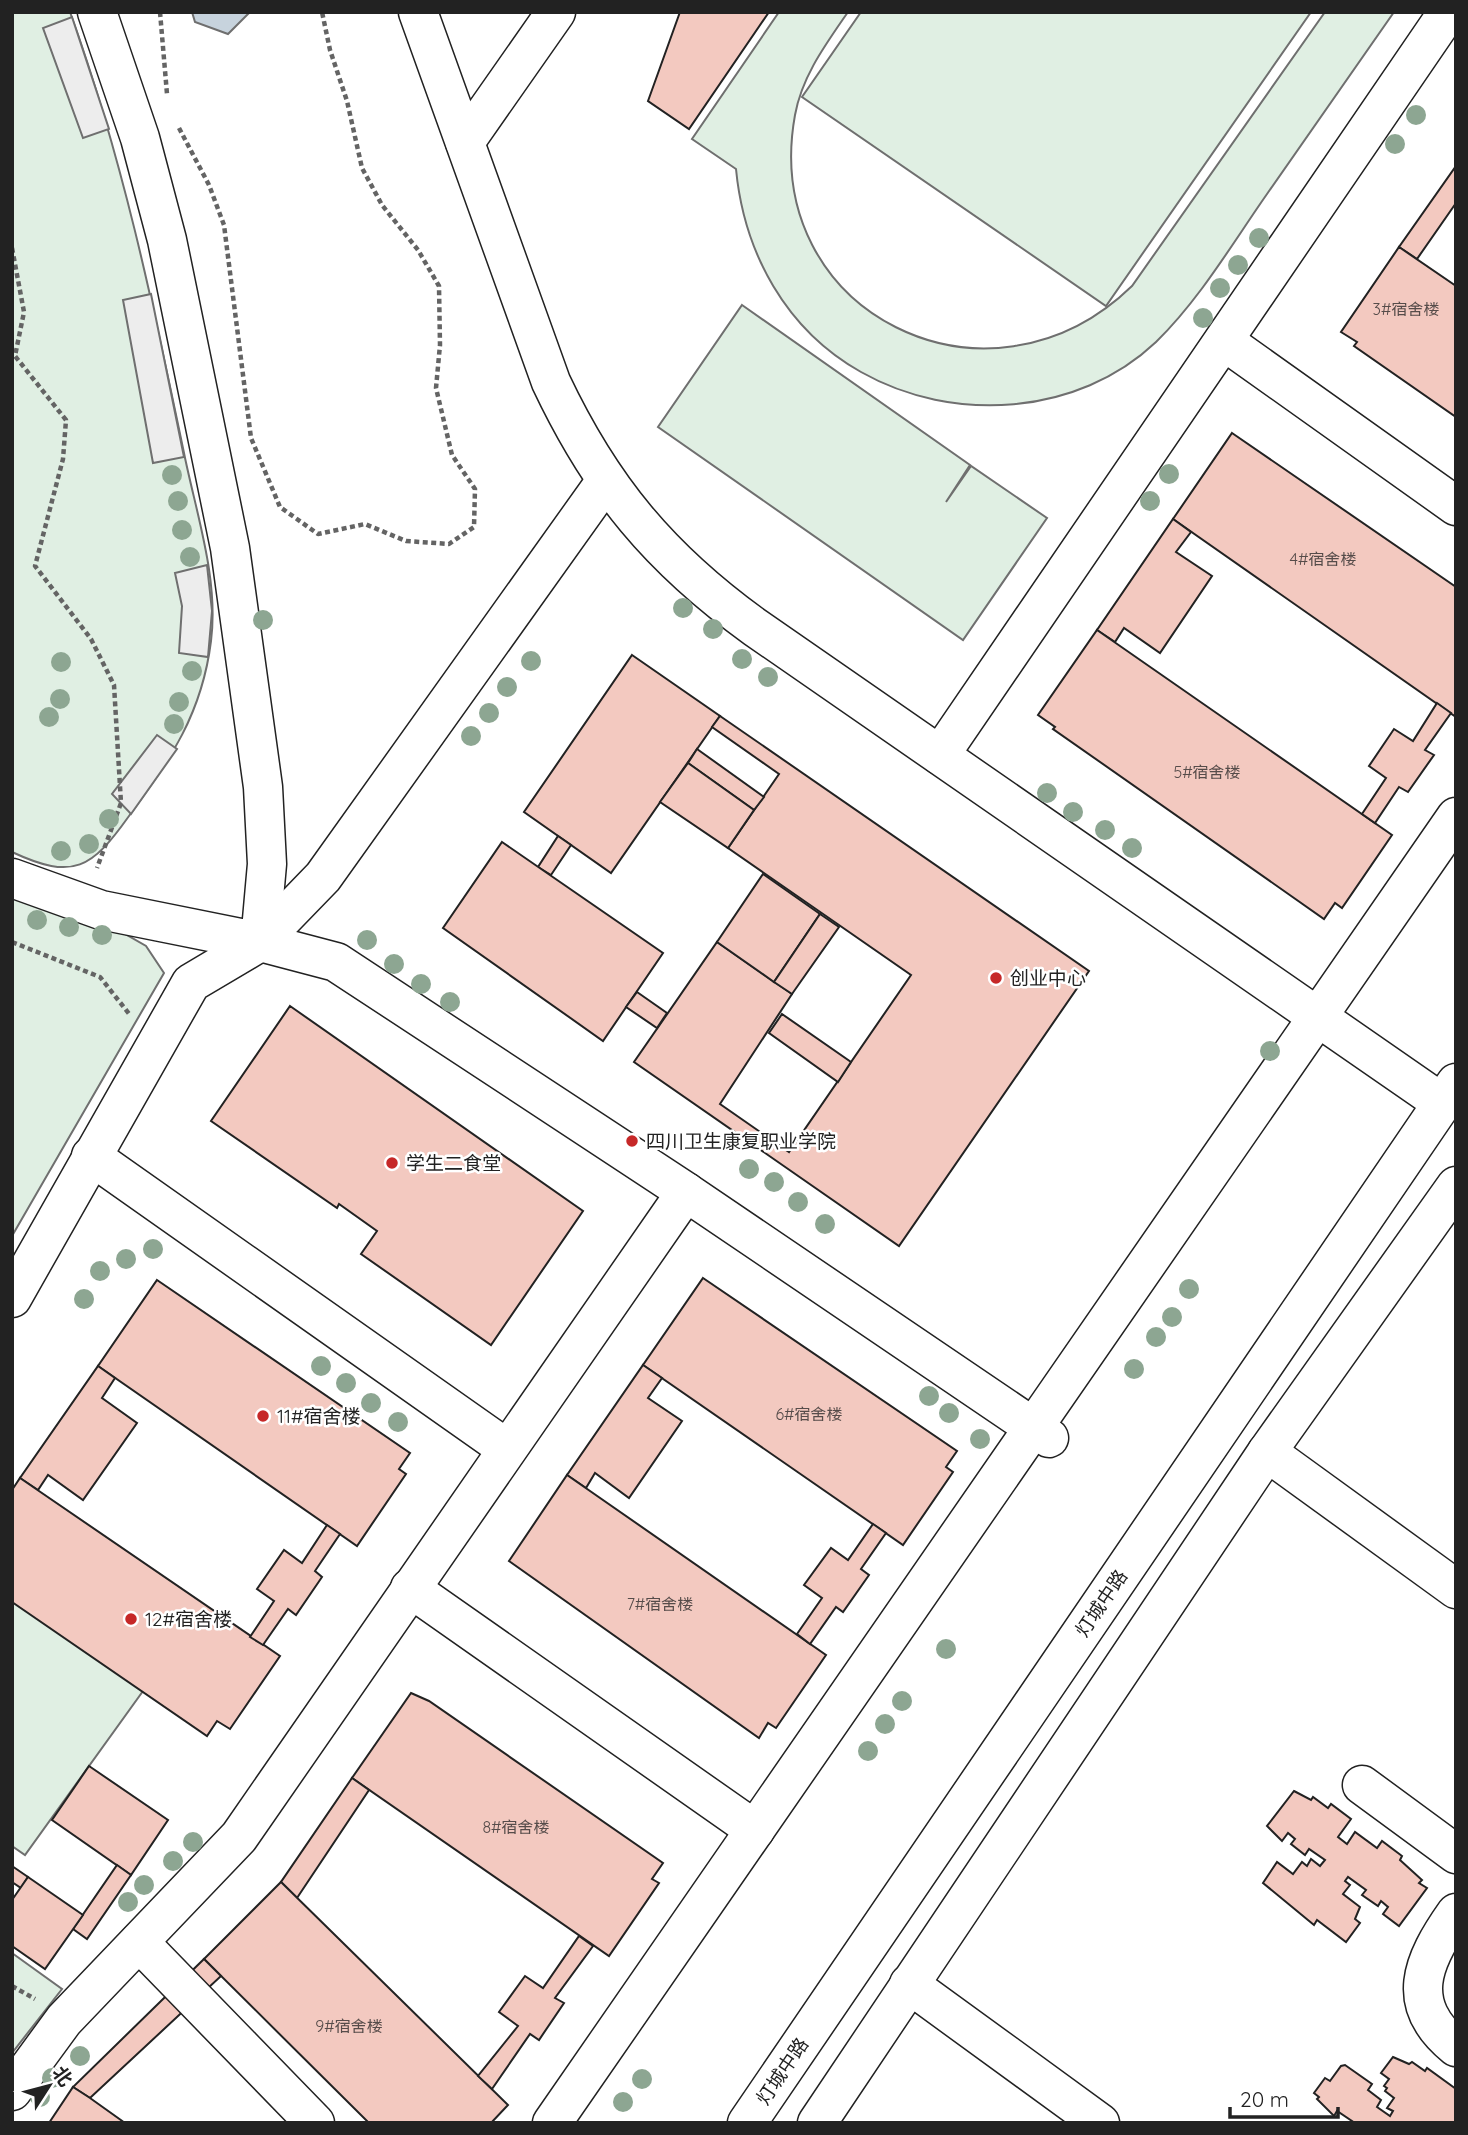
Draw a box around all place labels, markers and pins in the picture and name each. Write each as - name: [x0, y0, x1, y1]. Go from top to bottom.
- place label: 创业中心: [1010, 966, 1086, 990]
- marker: 创业中心: [988, 970, 1004, 986]
- place label: 四川卫生康复职业学院: [646, 1129, 836, 1153]
- marker: 四川卫生康复职业学院: [624, 1133, 640, 1149]
- place label: 学生二食堂: [406, 1151, 501, 1175]
- marker: 学生二食堂: [384, 1155, 400, 1171]
- place label: 11#宿舍楼: [277, 1404, 361, 1428]
- marker: 11#宿舍楼: [255, 1408, 271, 1424]
- place label: 12#宿舍楼: [145, 1607, 232, 1631]
- marker: 12#宿舍楼: [123, 1611, 139, 1627]

